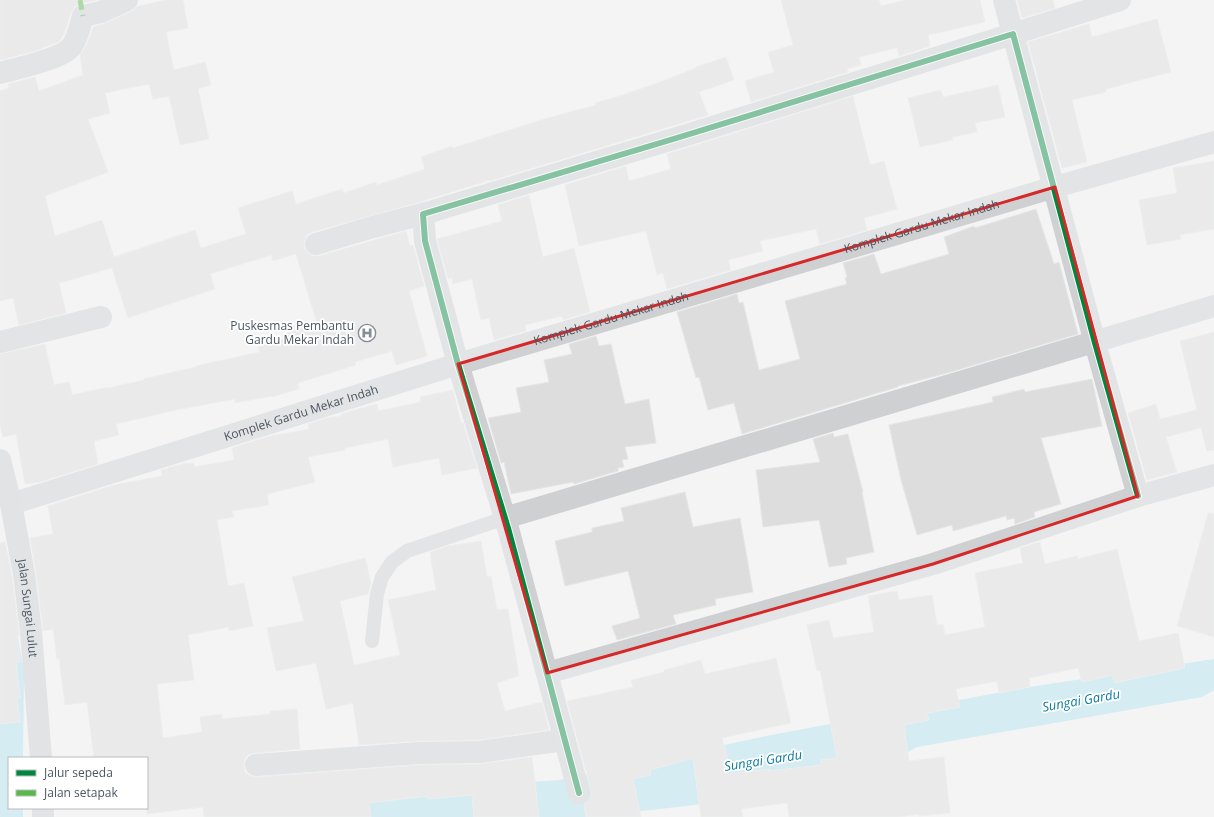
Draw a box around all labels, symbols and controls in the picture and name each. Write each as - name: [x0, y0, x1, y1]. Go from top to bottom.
- street label: Komplek Gardu Mekar Indah: [842, 195, 1001, 257]
- street label: Komplek Gardu Mekar Indah: [531, 287, 690, 349]
- place label: Puskesmas Pembantu Gardu Mekar Indah: [230, 317, 354, 348]
- hospital icon: Puskesmas Pembantu Gardu Mekar Indah: [357, 323, 377, 343]
- street label: Komplek Gardu Mekar Indah: [222, 380, 380, 445]
- street label: Jalan Sungai Lulut: [13, 557, 42, 658]
- water label: Sungai Gardu: [1041, 684, 1122, 716]
- water label: Sungai Gardu: [723, 745, 804, 775]
- legend: [8, 757, 148, 809]
- text: Jalur sepeda: [43, 764, 113, 781]
- text: Jalan setapak: [43, 784, 118, 801]

